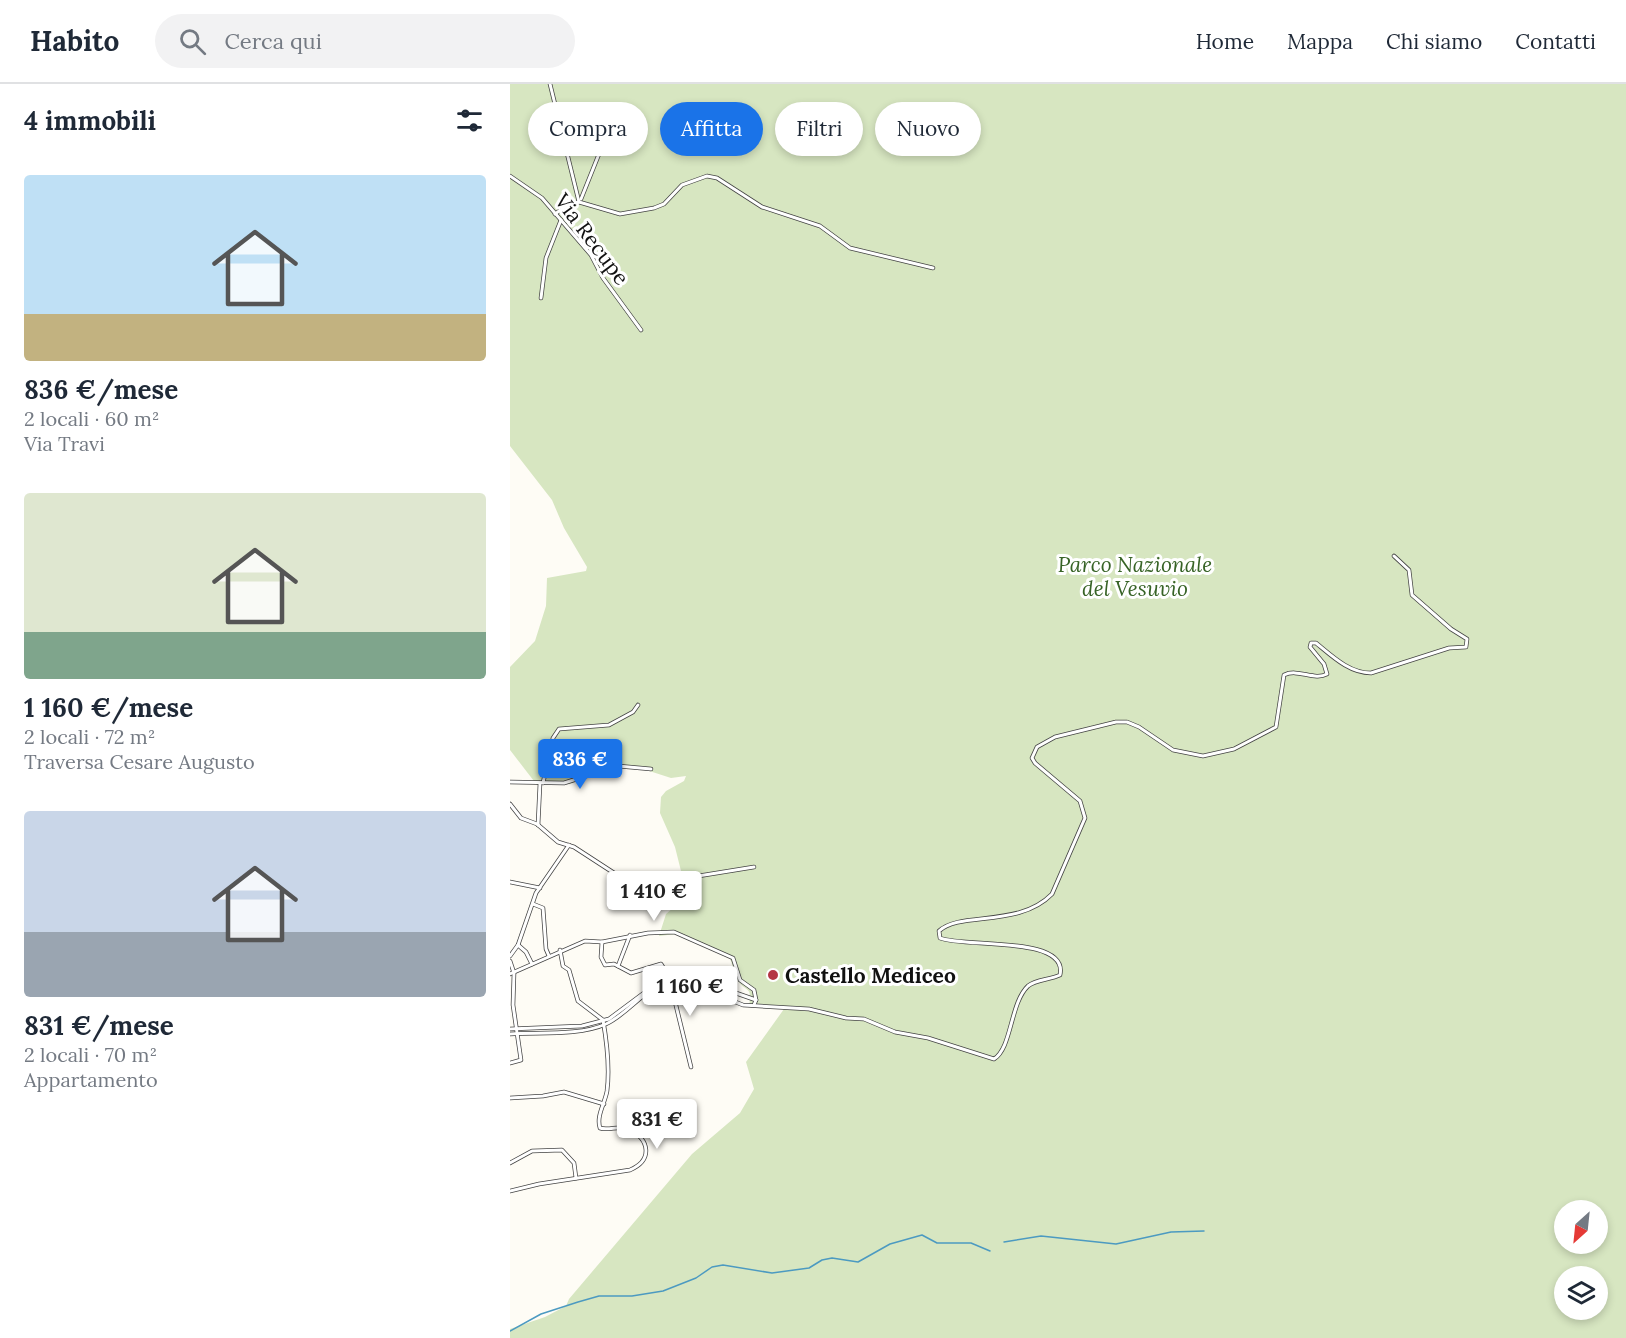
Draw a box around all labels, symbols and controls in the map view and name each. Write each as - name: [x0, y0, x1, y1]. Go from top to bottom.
- search box: [155, 14, 575, 68]
- text: Habito: [30, 23, 119, 59]
- icon: search: [176, 25, 209, 58]
- text: Cerca qui: [224, 27, 322, 55]
- text: Home: [1196, 28, 1254, 55]
- text: Mappa: [1287, 28, 1353, 55]
- text: Chi siamo: [1386, 28, 1482, 55]
- text: Contatti: [1515, 28, 1596, 55]
- chip: Compra: [528, 102, 648, 156]
- chip: Affitta: [660, 102, 763, 156]
- chip: Filtri: [775, 102, 863, 156]
- chip: Nuovo: [875, 102, 981, 156]
- text: 4 immobili: [24, 104, 156, 137]
- icon: filters: [453, 104, 486, 137]
- street label: Via Recupe: [548, 187, 635, 290]
- icon: home: [201, 214, 309, 322]
- text: 836 €/mese: [24, 373, 178, 406]
- text: 2 locali · 60 m²: [24, 406, 159, 431]
- text: Via Travi: [24, 431, 105, 456]
- icon: home: [201, 532, 309, 640]
- park label: Parco Nazionale del Vesuvio: [1058, 551, 1212, 602]
- text: 1 160 €/mese: [24, 691, 193, 724]
- text: 2 locali · 72 m²: [24, 724, 155, 749]
- pin: 836 €: [538, 739, 622, 790]
- text: 836 €: [552, 746, 608, 771]
- text: Traversa Cesare Augusto: [24, 749, 255, 774]
- icon: home: [201, 850, 309, 958]
- pin: 1 410 €: [599, 871, 709, 922]
- text: 1 410 €: [621, 878, 687, 903]
- place label: Castello Mediceo: [785, 962, 956, 989]
- pin: 1 160 €: [635, 966, 745, 1017]
- marker: Castello Mediceo: [766, 968, 780, 982]
- text: 1 160 €: [656, 973, 724, 998]
- text: 831 €/mese: [24, 1009, 174, 1042]
- text: 2 locali · 70 m²: [24, 1042, 157, 1067]
- text: Appartamento: [24, 1067, 158, 1092]
- pin: 831 €: [615, 1099, 699, 1150]
- text: 831 €: [631, 1106, 683, 1131]
- north arrow: [1554, 1200, 1608, 1254]
- map controls: [1554, 1200, 1608, 1320]
- button: layers: [1554, 1266, 1608, 1320]

